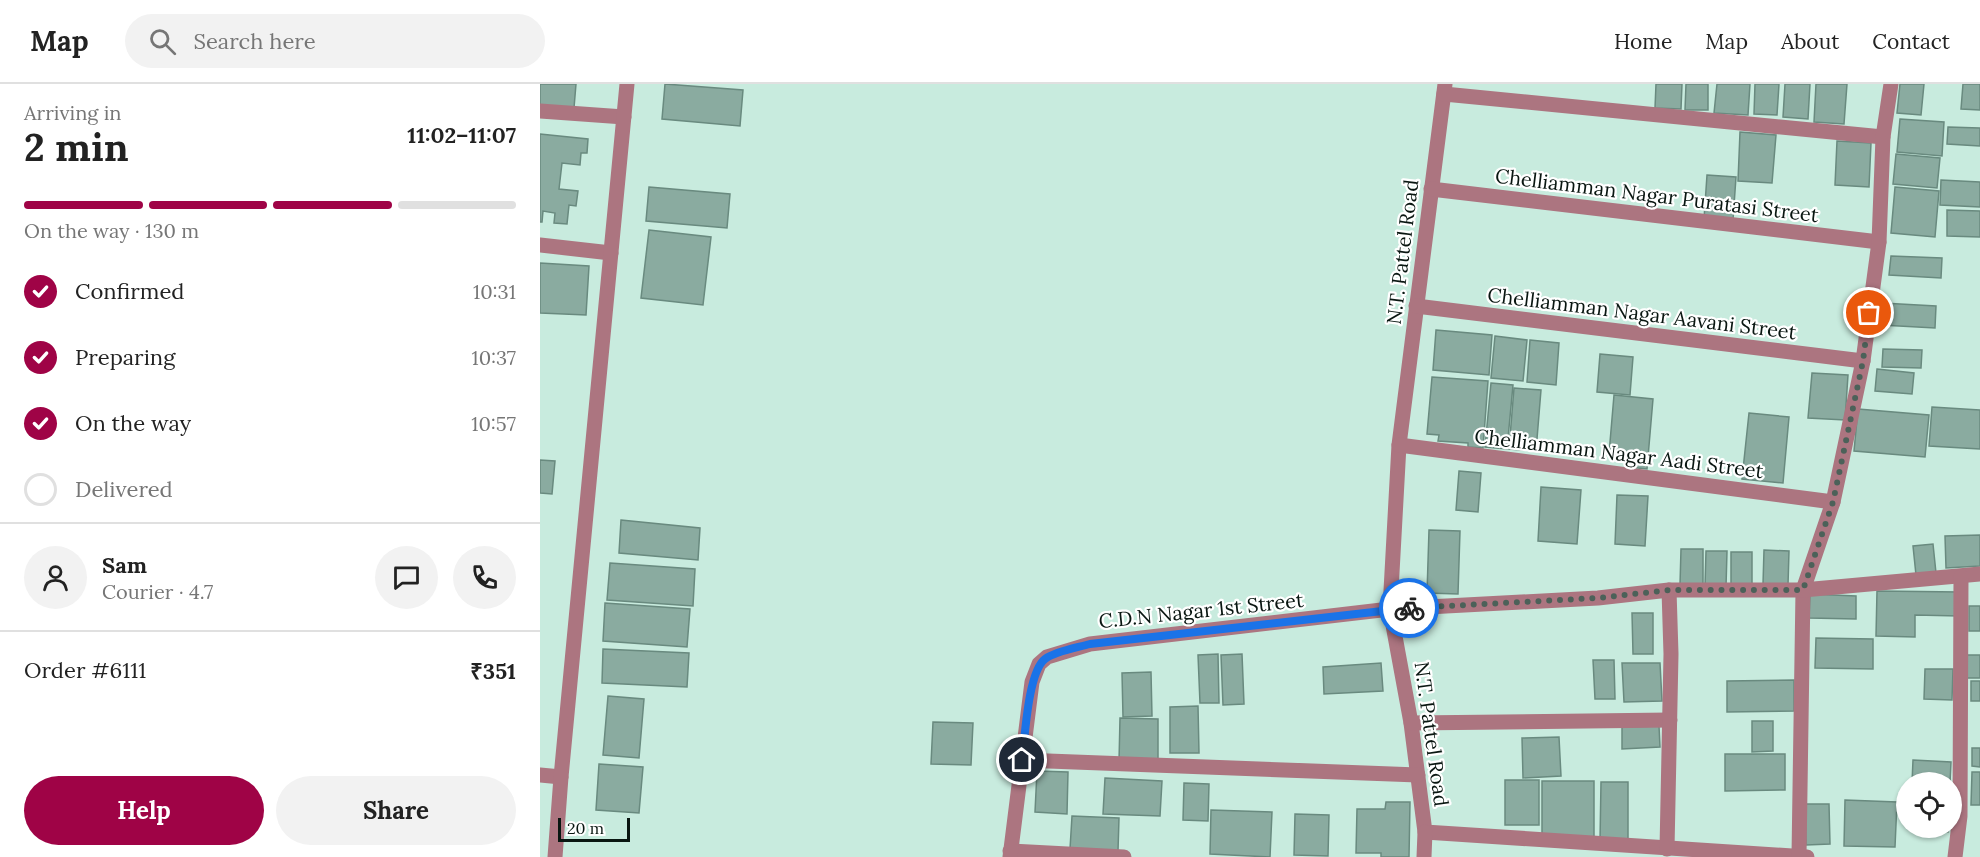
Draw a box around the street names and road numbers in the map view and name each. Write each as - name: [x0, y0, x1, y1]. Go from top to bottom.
- street label: Chelliamman Nagar Puratasi Street: [1494, 163, 1820, 227]
- street label: N.T. Pattel Road: [1381, 178, 1423, 326]
- street label: Chelliamman Nagar Aavani Street: [1486, 282, 1798, 344]
- street label: Chelliamman Nagar Aadi Street: [1473, 423, 1765, 483]
- street label: C.D.N Nagar 1st Street: [1097, 587, 1305, 633]
- street label: N.T. Pattel Road: [1409, 660, 1455, 808]

